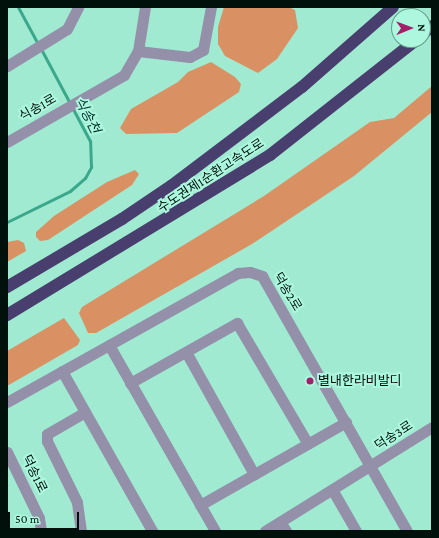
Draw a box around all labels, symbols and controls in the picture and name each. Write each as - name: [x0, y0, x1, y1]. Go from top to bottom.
- north arrow: [391, 8, 431, 48]
- text: N: [416, 24, 428, 32]
- street label: 식송1로: [17, 91, 59, 125]
- water label: 식송천: [72, 94, 104, 136]
- street label: 수도권제1순환고속도로: [155, 136, 267, 216]
- street label: 덕송2로: [269, 270, 305, 314]
- place label: 별내한라비발디: [318, 373, 402, 389]
- marker: 별내한라비발디: [305, 376, 315, 386]
- street label: 덕송3로: [372, 418, 416, 454]
- street label: 덕송1로: [18, 453, 50, 495]
- scale bar: [10, 504, 81, 530]
- text: 50 m: [15, 512, 39, 526]

